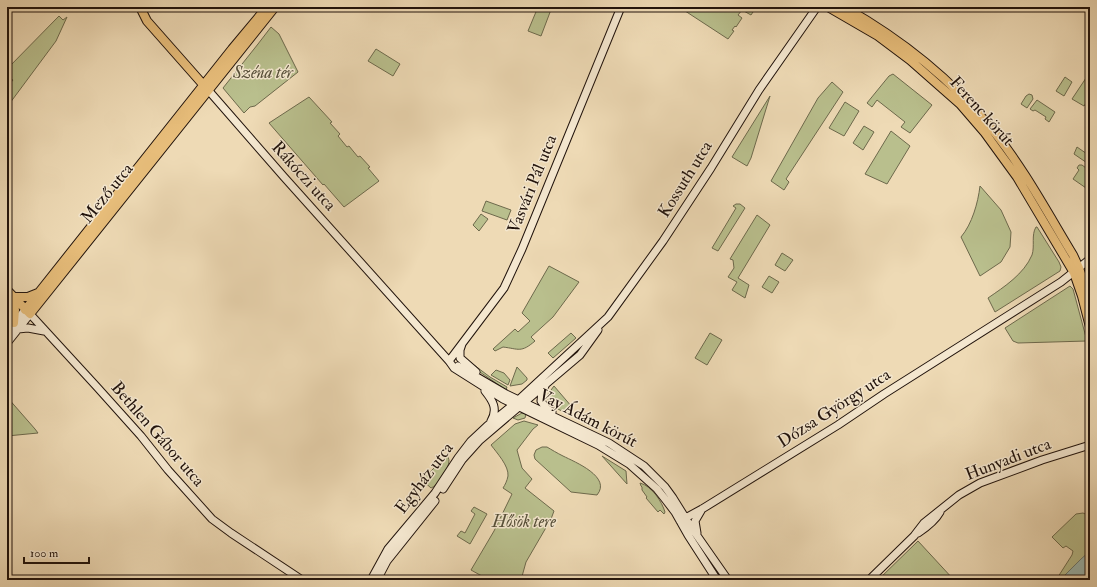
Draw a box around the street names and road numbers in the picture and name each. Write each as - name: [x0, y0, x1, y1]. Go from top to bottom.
- street label: Ferenc körút: [945, 72, 1019, 151]
- street label: Vasvári Pál utca: [503, 131, 562, 236]
- street label: Kossuth utca: [653, 136, 717, 221]
- street label: Rákóczi utca: [267, 137, 341, 216]
- street label: Mező utca: [76, 158, 138, 227]
- street label: Dózsa György utca: [774, 363, 896, 453]
- street label: Bethlen Gábor utca: [107, 377, 210, 492]
- street label: Vay Ádám körút: [535, 383, 642, 453]
- street label: Hunyadi utca: [962, 433, 1055, 486]
- street label: Egyház utca: [390, 437, 459, 518]

